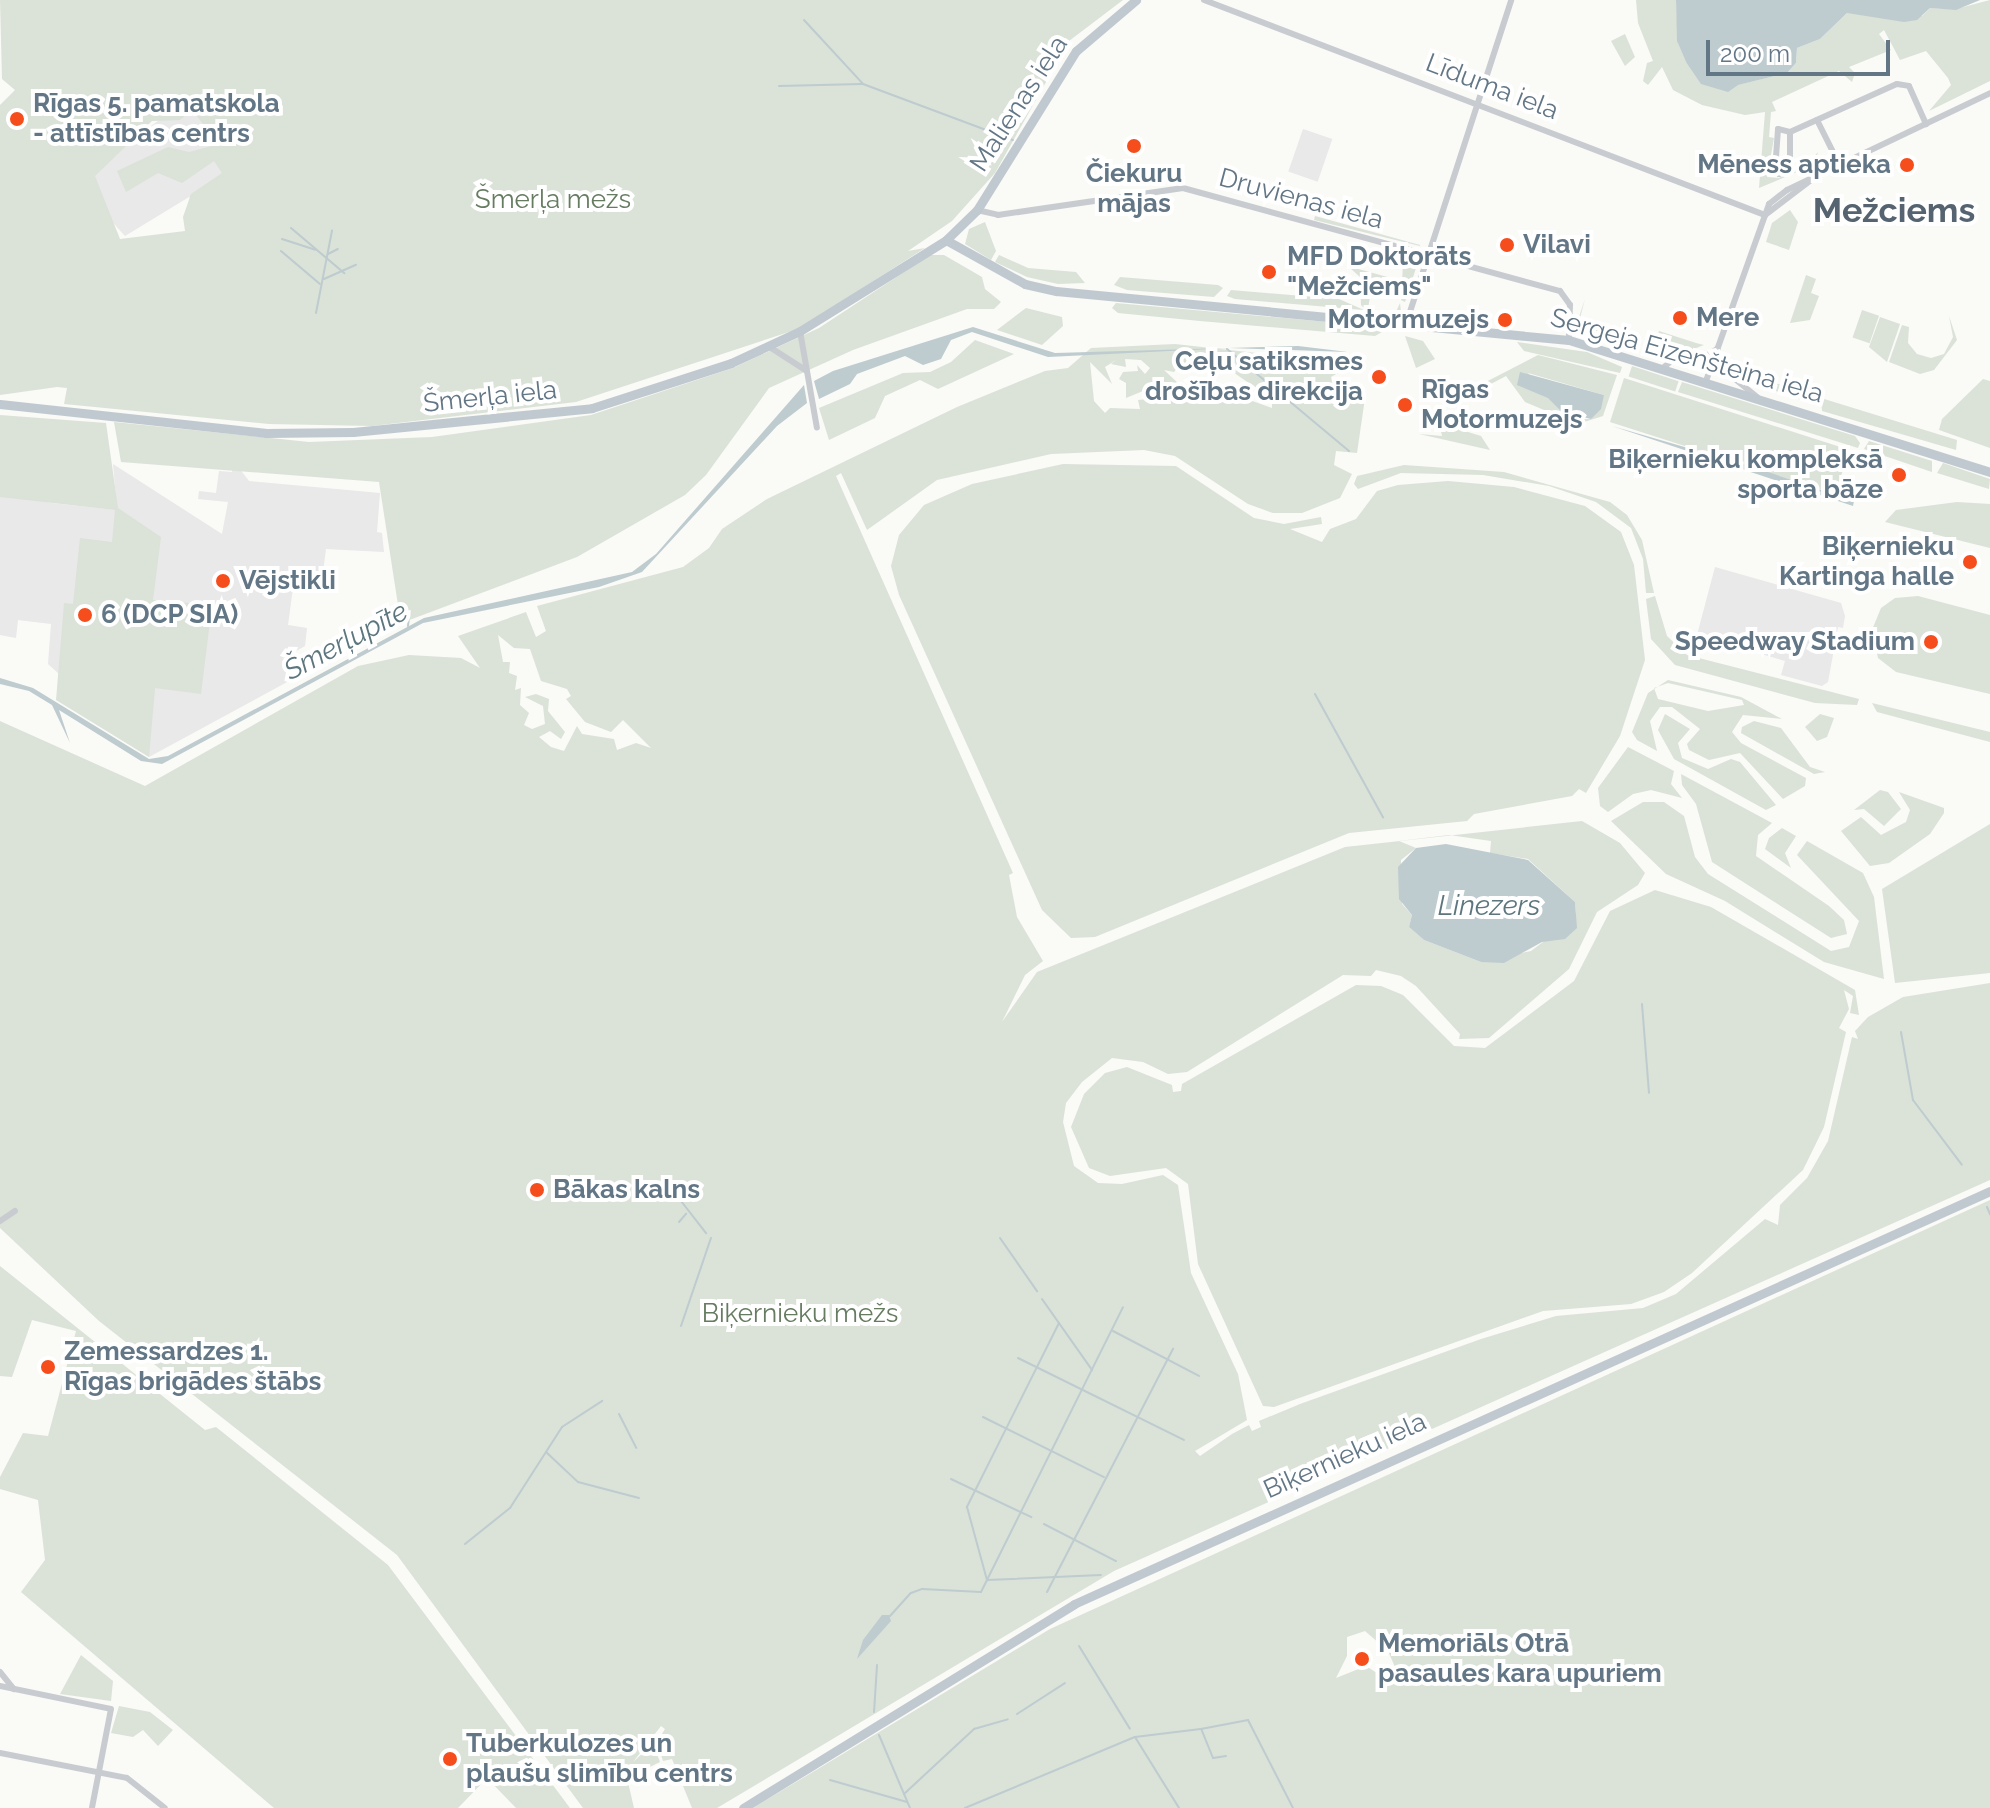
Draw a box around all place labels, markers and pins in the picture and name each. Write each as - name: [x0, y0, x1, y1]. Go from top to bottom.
- place label: Rīgas 5. pamatskola - attīstības centrs: [33, 88, 280, 150]
- marker: Rīgas 5. pamatskola - attīstības centrs: [8, 110, 26, 128]
- marker: Čiekuru mājas: [1125, 137, 1143, 155]
- place label: Mēness aptieka: [1697, 149, 1891, 181]
- marker: Mēness aptieka: [1898, 156, 1916, 174]
- place label: Čiekuru mājas: [1086, 158, 1182, 220]
- place label: Vilavi: [1523, 229, 1591, 261]
- marker: Vilavi: [1498, 236, 1516, 254]
- place label: MFD Doktorāts "Mežciems": [1287, 241, 1471, 302]
- marker: MFD Doktorāts "Mežciems": [1258, 261, 1280, 283]
- place label: Mere: [1696, 302, 1759, 334]
- place label: Motormuzejs: [1327, 304, 1489, 336]
- marker: Mere: [1671, 309, 1689, 327]
- marker: Motormuzejs: [1496, 311, 1514, 329]
- place label: Ceļu satiksmes drošības direkcija: [1145, 346, 1363, 408]
- marker: Ceļu satiksmes drošības direkcija: [1370, 368, 1388, 386]
- place label: Rīgas Motormuzejs: [1421, 374, 1583, 436]
- marker: Rīgas Motormuzejs: [1396, 396, 1414, 414]
- place label: Biķernieku kompleksā sporta bāze: [1608, 444, 1883, 506]
- marker: Biķernieku kompleksā sporta bāze: [1890, 466, 1908, 484]
- place label: Biķernieku Kartinga halle: [1779, 531, 1954, 592]
- marker: Biķernieku Kartinga halle: [1961, 553, 1979, 571]
- place label: Vējstikli: [239, 565, 336, 597]
- marker: Vējstikli: [214, 572, 232, 590]
- place label: 6 (DCP SIA): [101, 599, 239, 631]
- marker: 6 (DCP SIA): [76, 606, 94, 624]
- place label: Speedway Stadium: [1674, 626, 1915, 658]
- marker: Speedway Stadium: [1922, 633, 1940, 651]
- place label: Bākas kalns: [553, 1174, 700, 1206]
- marker: Bākas kalns: [528, 1181, 546, 1199]
- place label: Zemessardzes 1. Rīgas brigādes štābs: [64, 1336, 321, 1398]
- marker: Zemessardzes 1. Rīgas brigādes štābs: [39, 1358, 57, 1376]
- place label: Memoriāls Otrā pasaules kara upuriem: [1378, 1628, 1662, 1690]
- marker: Memoriāls Otrā pasaules kara upuriem: [1353, 1650, 1371, 1668]
- place label: Tuberkulozes un plaušu slimību centrs: [466, 1728, 733, 1790]
- marker: Tuberkulozes un plaušu slimību centrs: [441, 1750, 459, 1768]

